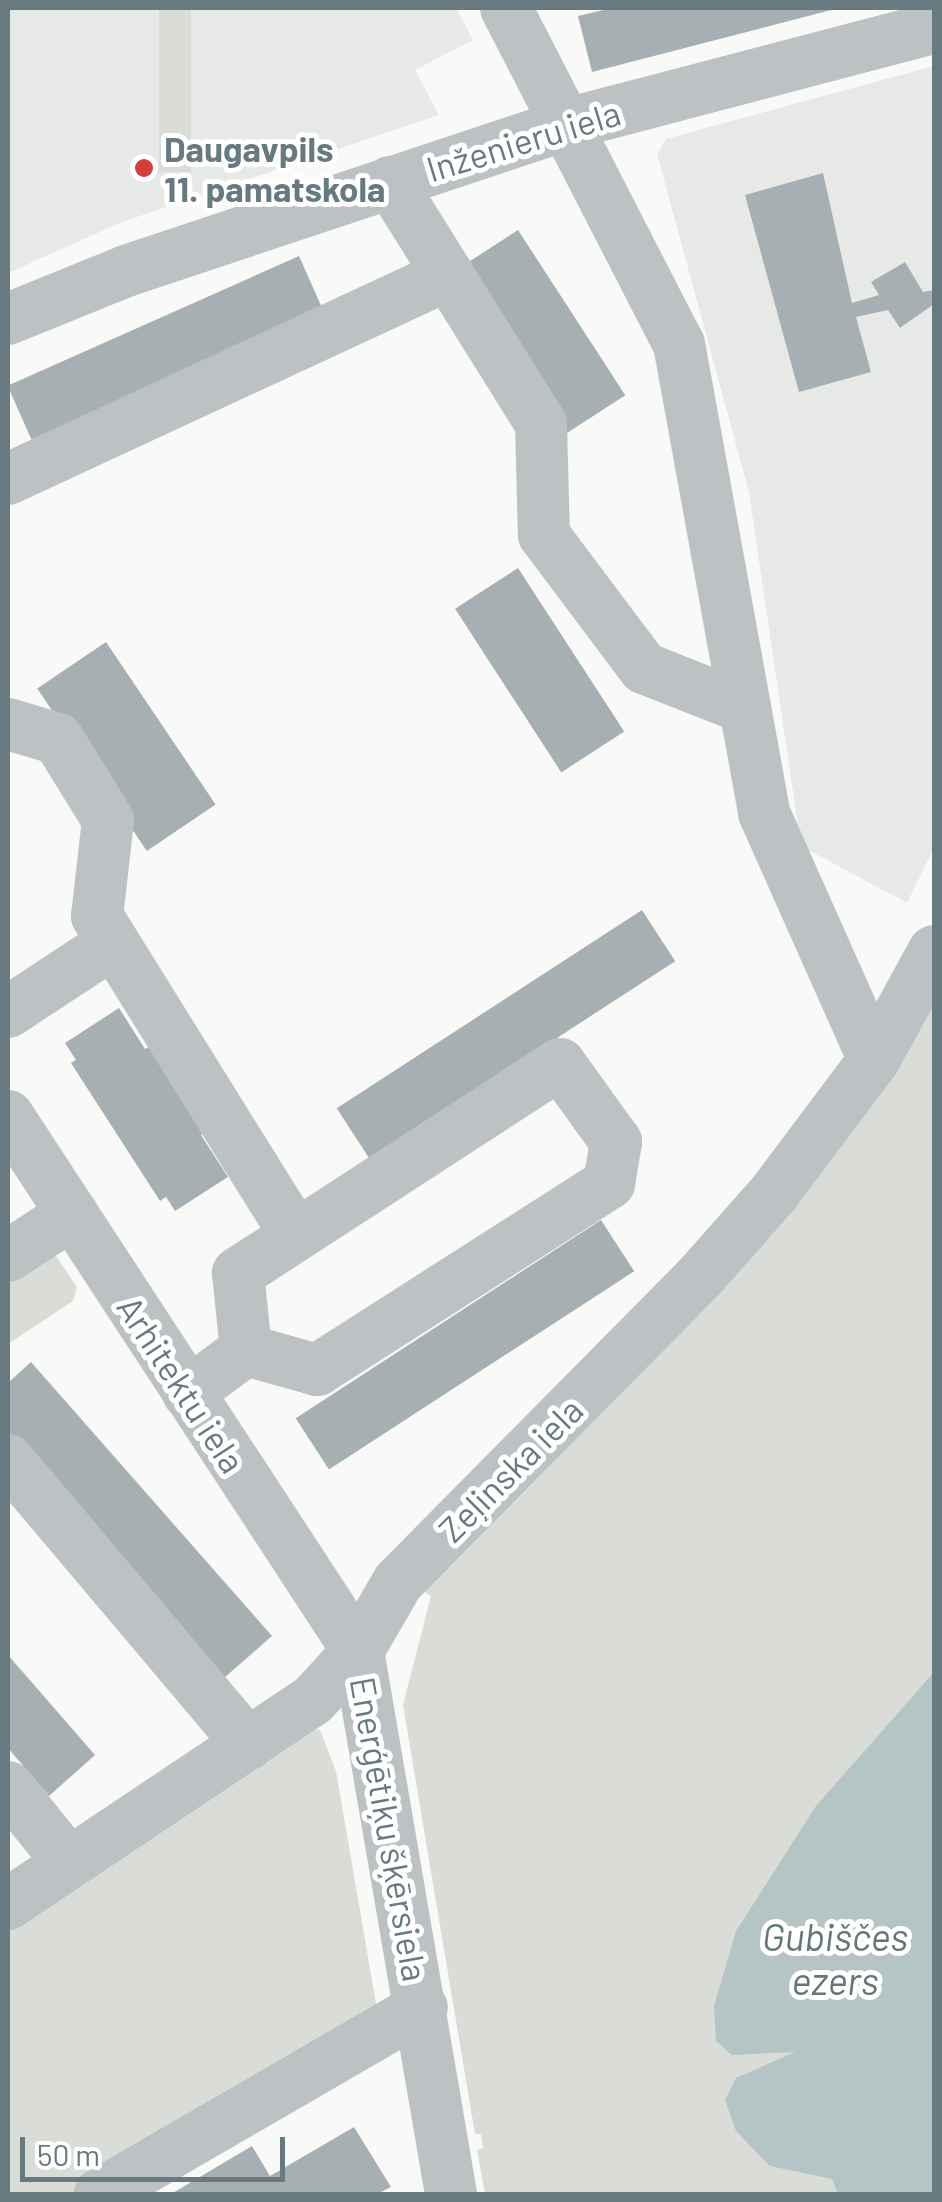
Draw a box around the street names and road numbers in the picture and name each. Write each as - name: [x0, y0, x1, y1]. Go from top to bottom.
- street label: Inženieru iela: [421, 91, 625, 189]
- street label: Arhitektu iela: [109, 1288, 255, 1480]
- street label: Zeļinska iela: [429, 1388, 591, 1550]
- street label: Enerģētiķu šķērsiela: [343, 1674, 437, 1984]

